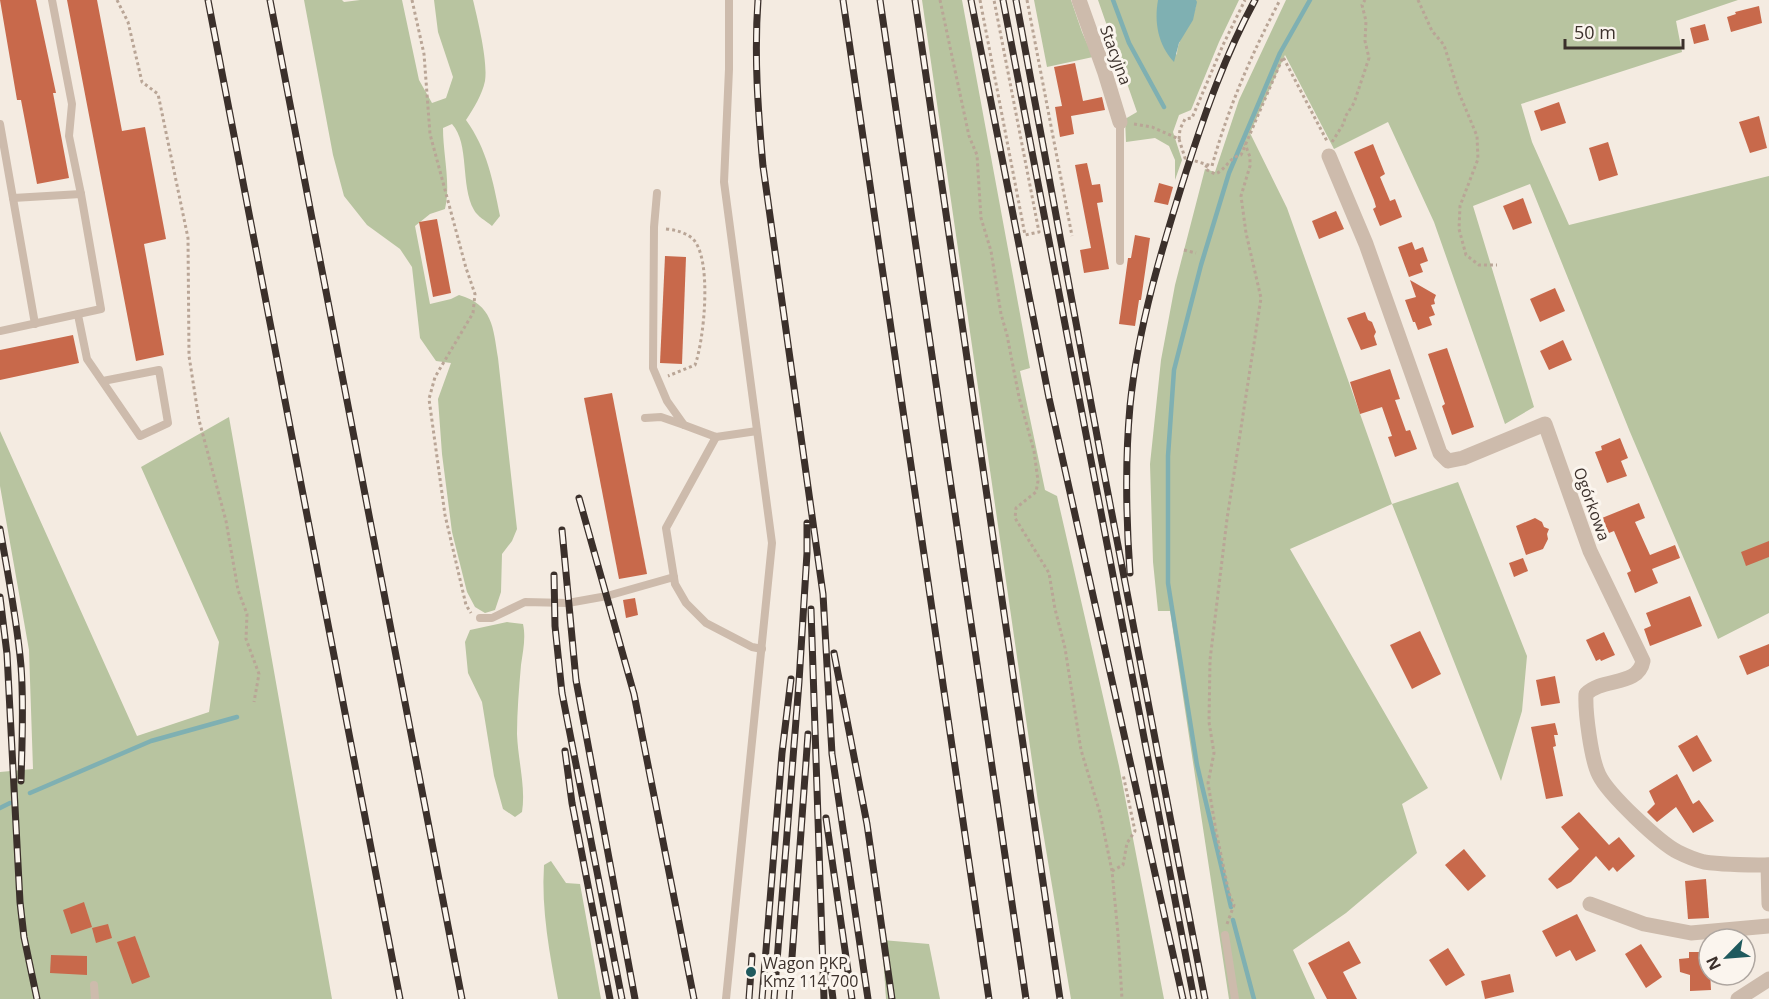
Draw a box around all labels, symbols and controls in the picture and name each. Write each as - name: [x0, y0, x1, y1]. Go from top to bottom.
- scale bar: [1565, 12, 1684, 50]
- text: 50 m: [1574, 20, 1616, 44]
- street label: Stacyjna: [1095, 22, 1137, 88]
- street label: Ogórkowa: [1569, 464, 1615, 544]
- north arrow: [1697, 927, 1757, 987]
- place label: Wagon PKP Kmz 114 700: [763, 952, 858, 992]
- text: N: [1701, 953, 1726, 974]
- marker: Wagon PKP Kmz 114 700: [744, 965, 758, 979]

